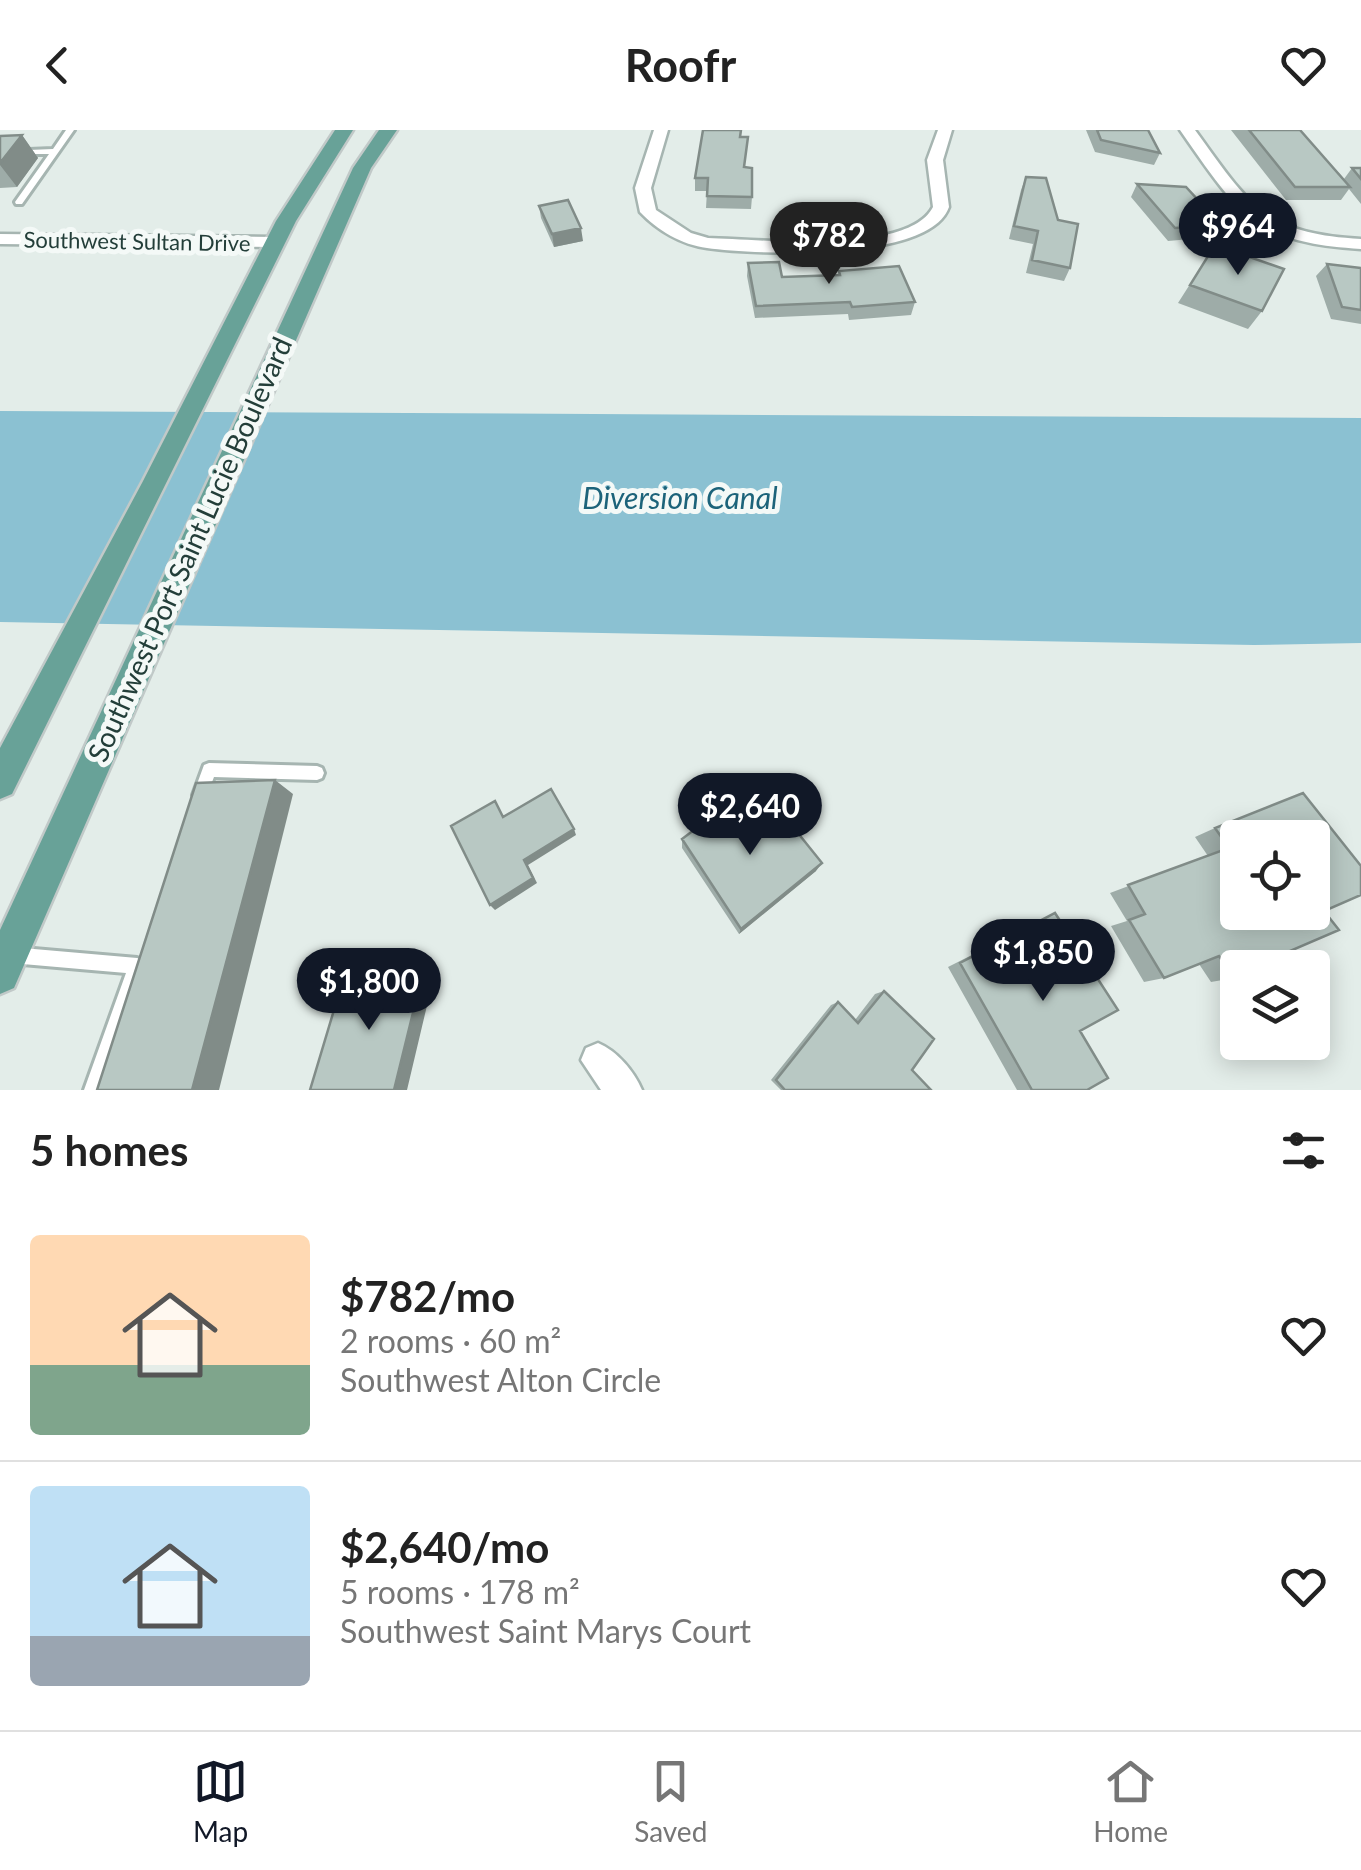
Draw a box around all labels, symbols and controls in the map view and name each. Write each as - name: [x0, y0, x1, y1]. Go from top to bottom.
- icon: back: [30, 38, 85, 93]
- text: Roofr: [625, 38, 736, 92]
- icon: heart: [1276, 38, 1331, 93]
- pin: $964: [1179, 193, 1297, 278]
- pin: $782: [770, 202, 888, 287]
- text: $964: [1201, 206, 1275, 245]
- text: $782: [792, 215, 866, 254]
- street label: Southwest Sultan Drive: [23, 226, 251, 256]
- street label: Southwest Port Saint Lucie Boulevard: [80, 332, 298, 766]
- water label: Diversion Canal: [582, 479, 778, 515]
- pin: $2,640: [669, 773, 831, 858]
- text: $2,640: [700, 786, 800, 825]
- map controls: [1220, 820, 1330, 1060]
- button: locate: [1220, 820, 1330, 930]
- pin: $1,850: [962, 919, 1124, 1004]
- text: $1,850: [993, 932, 1093, 971]
- pin: $1,800: [288, 948, 450, 1033]
- button: layers: [1220, 950, 1330, 1060]
- text: $1,800: [319, 961, 419, 1000]
- icon: filters: [1276, 1123, 1331, 1178]
- text: 5 homes: [30, 1125, 188, 1175]
- text: $782/mo: [340, 1271, 515, 1321]
- icon: home: [110, 1275, 230, 1395]
- icon: heart: [1276, 1308, 1331, 1363]
- text: 2 rooms · 60 m²: [340, 1321, 561, 1360]
- text: Southwest Alton Circle: [340, 1360, 661, 1399]
- text: $2,640/mo: [340, 1522, 549, 1572]
- icon: home: [110, 1526, 230, 1646]
- icon: heart: [1276, 1559, 1331, 1614]
- text: 5 rooms · 178 m²: [340, 1572, 580, 1611]
- text: Southwest Saint Marys Court: [340, 1611, 751, 1650]
- tab: Map: [193, 1754, 248, 1848]
- tab: Saved: [634, 1754, 707, 1848]
- tab: Home: [1093, 1754, 1168, 1848]

